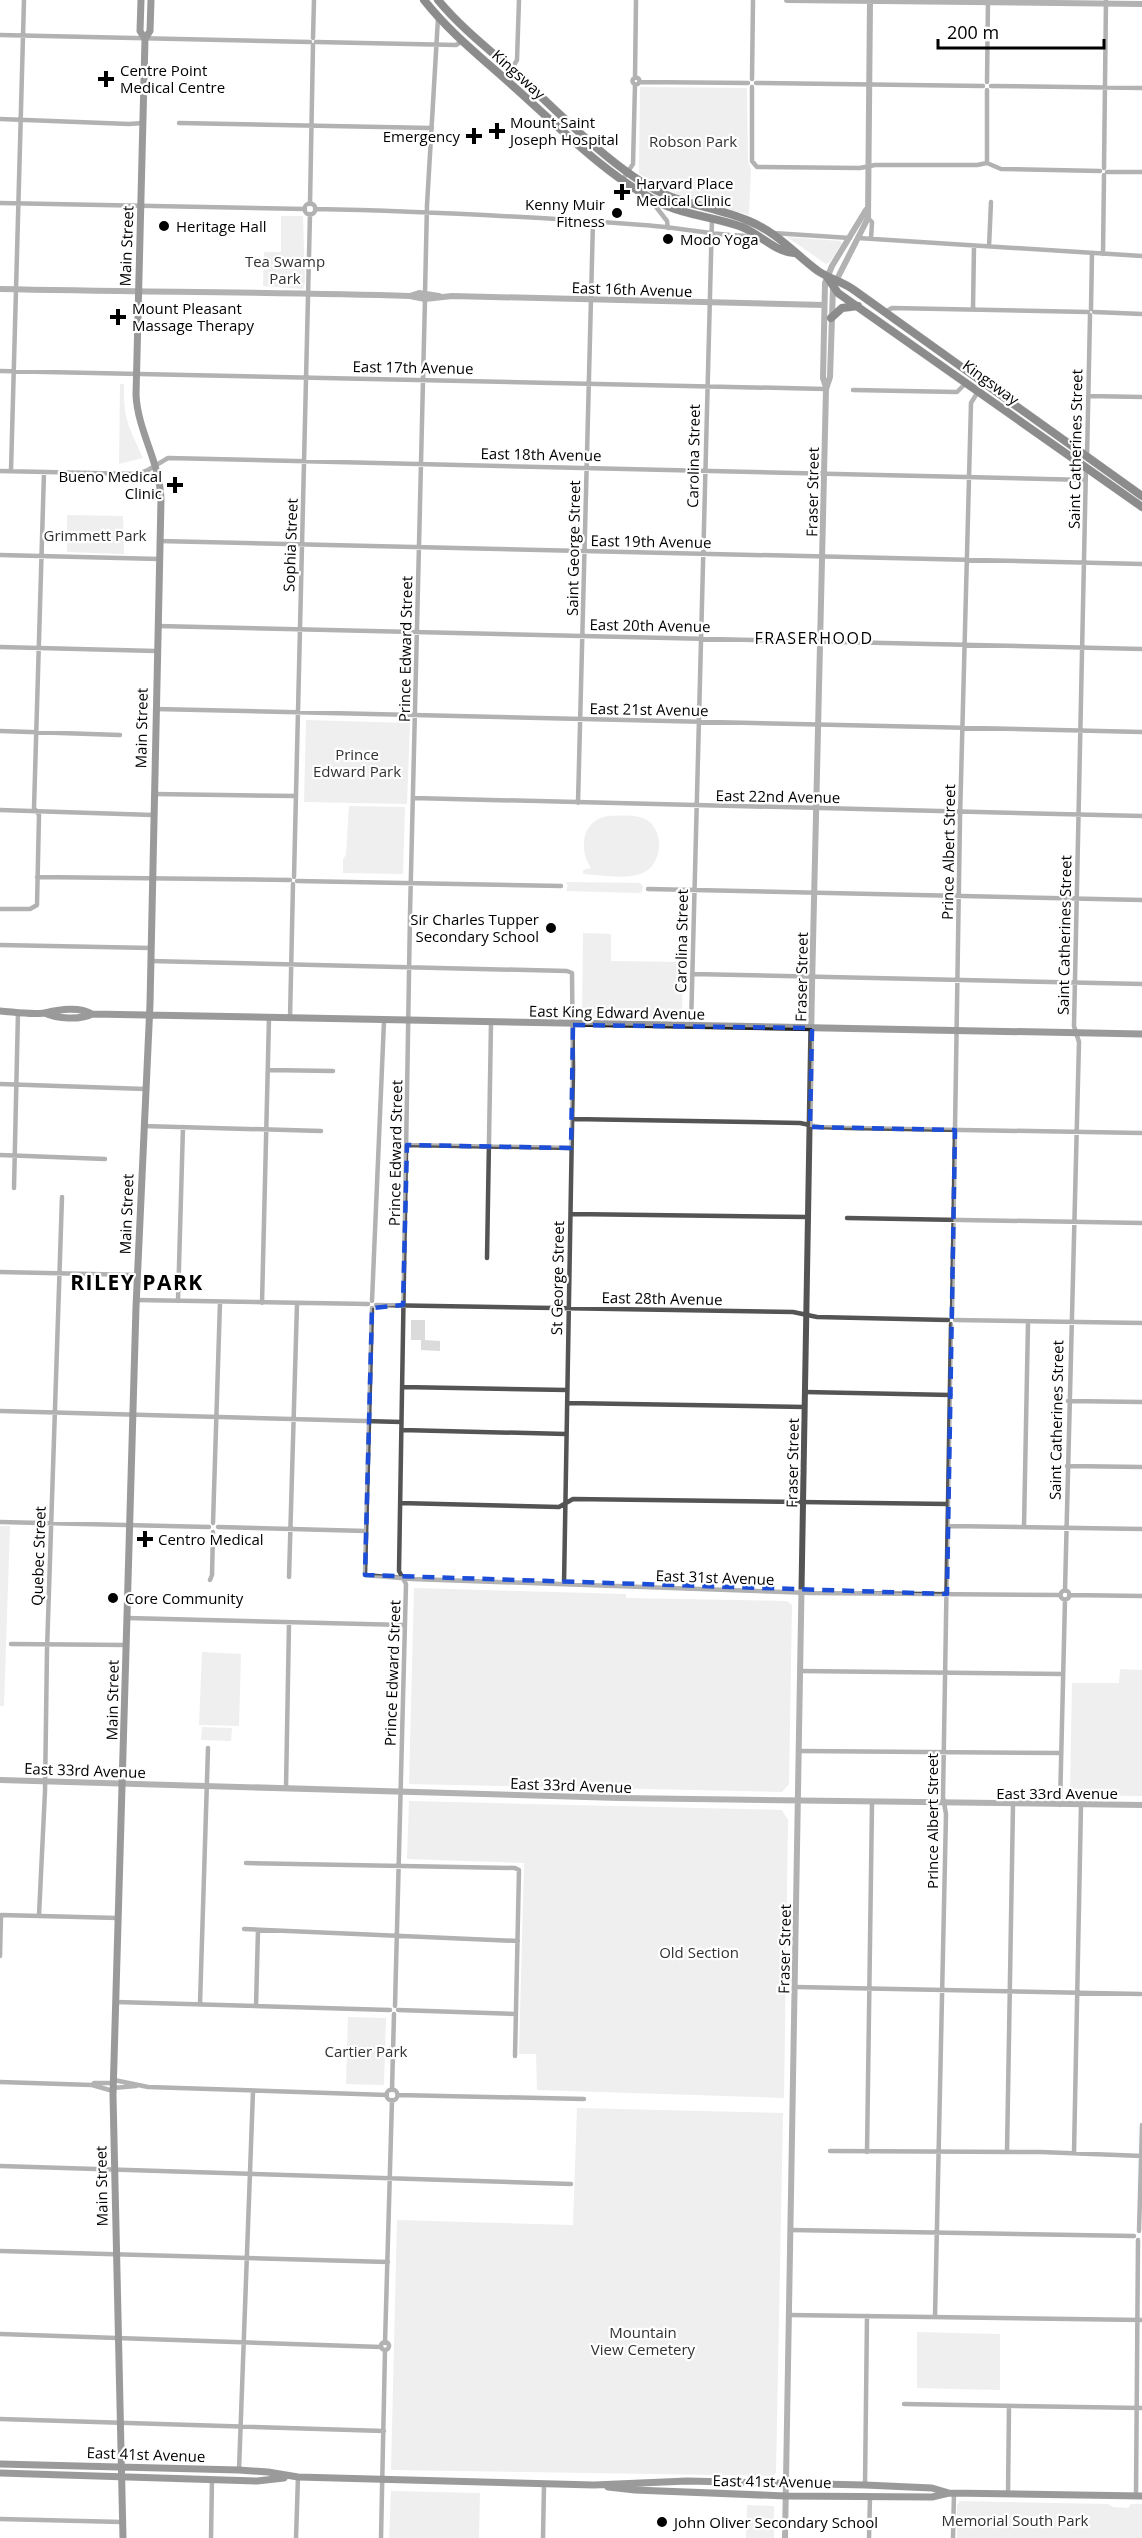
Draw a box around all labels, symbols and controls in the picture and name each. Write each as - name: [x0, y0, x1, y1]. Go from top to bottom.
- scale bar: [938, 12, 1104, 50]
- text: 200 m: [947, 20, 999, 44]
- street label: Kingsway: [488, 45, 550, 103]
- place label: Centre Point Medical Centre: [120, 60, 225, 97]
- marker: Centre Point Medical Centre: [97, 70, 115, 88]
- place label: Mount Saint Joseph Hospital: [508, 112, 619, 149]
- marker: Mount Saint Joseph Hospital: [488, 122, 506, 140]
- place label: Emergency: [383, 126, 460, 146]
- marker: Emergency: [465, 127, 483, 145]
- park label: Robson Park: [649, 131, 737, 151]
- place label: Harvard Place Medical Clinic: [636, 173, 733, 210]
- marker: Harvard Place Medical Clinic: [613, 183, 631, 201]
- place label: Kenny Muir Fitness: [525, 194, 605, 231]
- street label: Main Street: [115, 205, 137, 287]
- marker: Kenny Muir Fitness: [610, 206, 624, 220]
- place label: Heritage Hall: [176, 216, 267, 236]
- marker: Heritage Hall: [157, 219, 171, 233]
- place label: Modo Yoga: [680, 229, 759, 249]
- marker: Modo Yoga: [661, 232, 675, 246]
- park label: Tea Swamp Park: [245, 251, 325, 288]
- street label: East 16th Avenue: [571, 277, 693, 301]
- place label: Mount Pleasant Massage Therapy: [132, 298, 254, 335]
- marker: Mount Pleasant Massage Therapy: [109, 308, 127, 326]
- street label: Kingsway: [959, 355, 1024, 409]
- street label: East 17th Avenue: [352, 356, 474, 378]
- street label: Saint Catherines Street: [1064, 369, 1086, 529]
- street label: Carolina Street: [682, 404, 704, 508]
- street label: East 18th Avenue: [480, 443, 602, 465]
- street label: Fraser Street: [801, 447, 823, 537]
- place label: Bueno Medical Clinic: [58, 466, 162, 503]
- marker: Bueno Medical Clinic: [166, 476, 184, 494]
- street label: Saint George Street: [562, 480, 584, 616]
- street label: Sophia Street: [278, 498, 302, 592]
- park label: Grimmett Park: [44, 525, 147, 545]
- street label: East 19th Avenue: [590, 530, 712, 552]
- street label: Prince Edward Street: [394, 576, 416, 722]
- street label: East 20th Avenue: [589, 614, 711, 636]
- district label: FRASERHOOD: [754, 627, 874, 649]
- street label: Main Street: [130, 688, 152, 768]
- street label: East 21st Avenue: [589, 698, 709, 720]
- park label: Prince Edward Park: [313, 744, 401, 781]
- street label: Prince Albert Street: [937, 784, 959, 920]
- street label: East 22nd Avenue: [715, 785, 841, 807]
- street label: Saint Catherines Street: [1053, 855, 1075, 1015]
- street label: Carolina Street: [670, 889, 692, 993]
- place label: Sir Charles Tupper Secondary School: [410, 909, 539, 946]
- marker: Sir Charles Tupper Secondary School: [544, 921, 558, 935]
- street label: Fraser Street: [790, 932, 812, 1022]
- street label: East King Edward Avenue: [529, 1000, 705, 1024]
- street label: Prince Edward Street: [384, 1080, 406, 1226]
- street label: Main Street: [115, 1173, 137, 1255]
- street label: St George Street: [546, 1221, 568, 1335]
- district label: RILEY PARK: [70, 1268, 204, 1296]
- street label: East 28th Avenue: [601, 1287, 723, 1309]
- street label: Saint Catherines Street: [1045, 1340, 1067, 1500]
- street label: Fraser Street: [781, 1418, 803, 1508]
- street label: Quebec Street: [26, 1506, 50, 1606]
- place label: Centro Medical: [158, 1529, 264, 1549]
- marker: Centro Medical: [136, 1530, 154, 1548]
- street label: East 31st Avenue: [655, 1565, 775, 1589]
- place label: Core Community: [125, 1588, 244, 1608]
- marker: Core Community: [106, 1591, 120, 1605]
- street label: Prince Edward Street: [379, 1600, 405, 1746]
- street label: Main Street: [101, 1660, 123, 1740]
- street label: Prince Albert Street: [922, 1753, 942, 1889]
- street label: East 33rd Avenue: [24, 1758, 146, 1782]
- street label: East 33rd Avenue: [510, 1773, 632, 1797]
- street label: East 33rd Avenue: [996, 1783, 1118, 1803]
- street label: Fraser Street: [773, 1904, 795, 1994]
- park label: Old Section: [659, 1942, 739, 1962]
- park label: Cartier Park: [325, 2041, 408, 2061]
- street label: Main Street: [90, 2146, 112, 2226]
- park label: Mountain View Cemetery: [591, 2322, 696, 2359]
- street label: East 41st Avenue: [86, 2442, 206, 2466]
- street label: East 41st Avenue: [712, 2470, 832, 2492]
- park label: Memorial South Park: [941, 2510, 1089, 2530]
- place label: John Oliver Secondary School: [672, 2512, 878, 2532]
- marker: John Oliver Secondary School: [655, 2515, 669, 2529]

